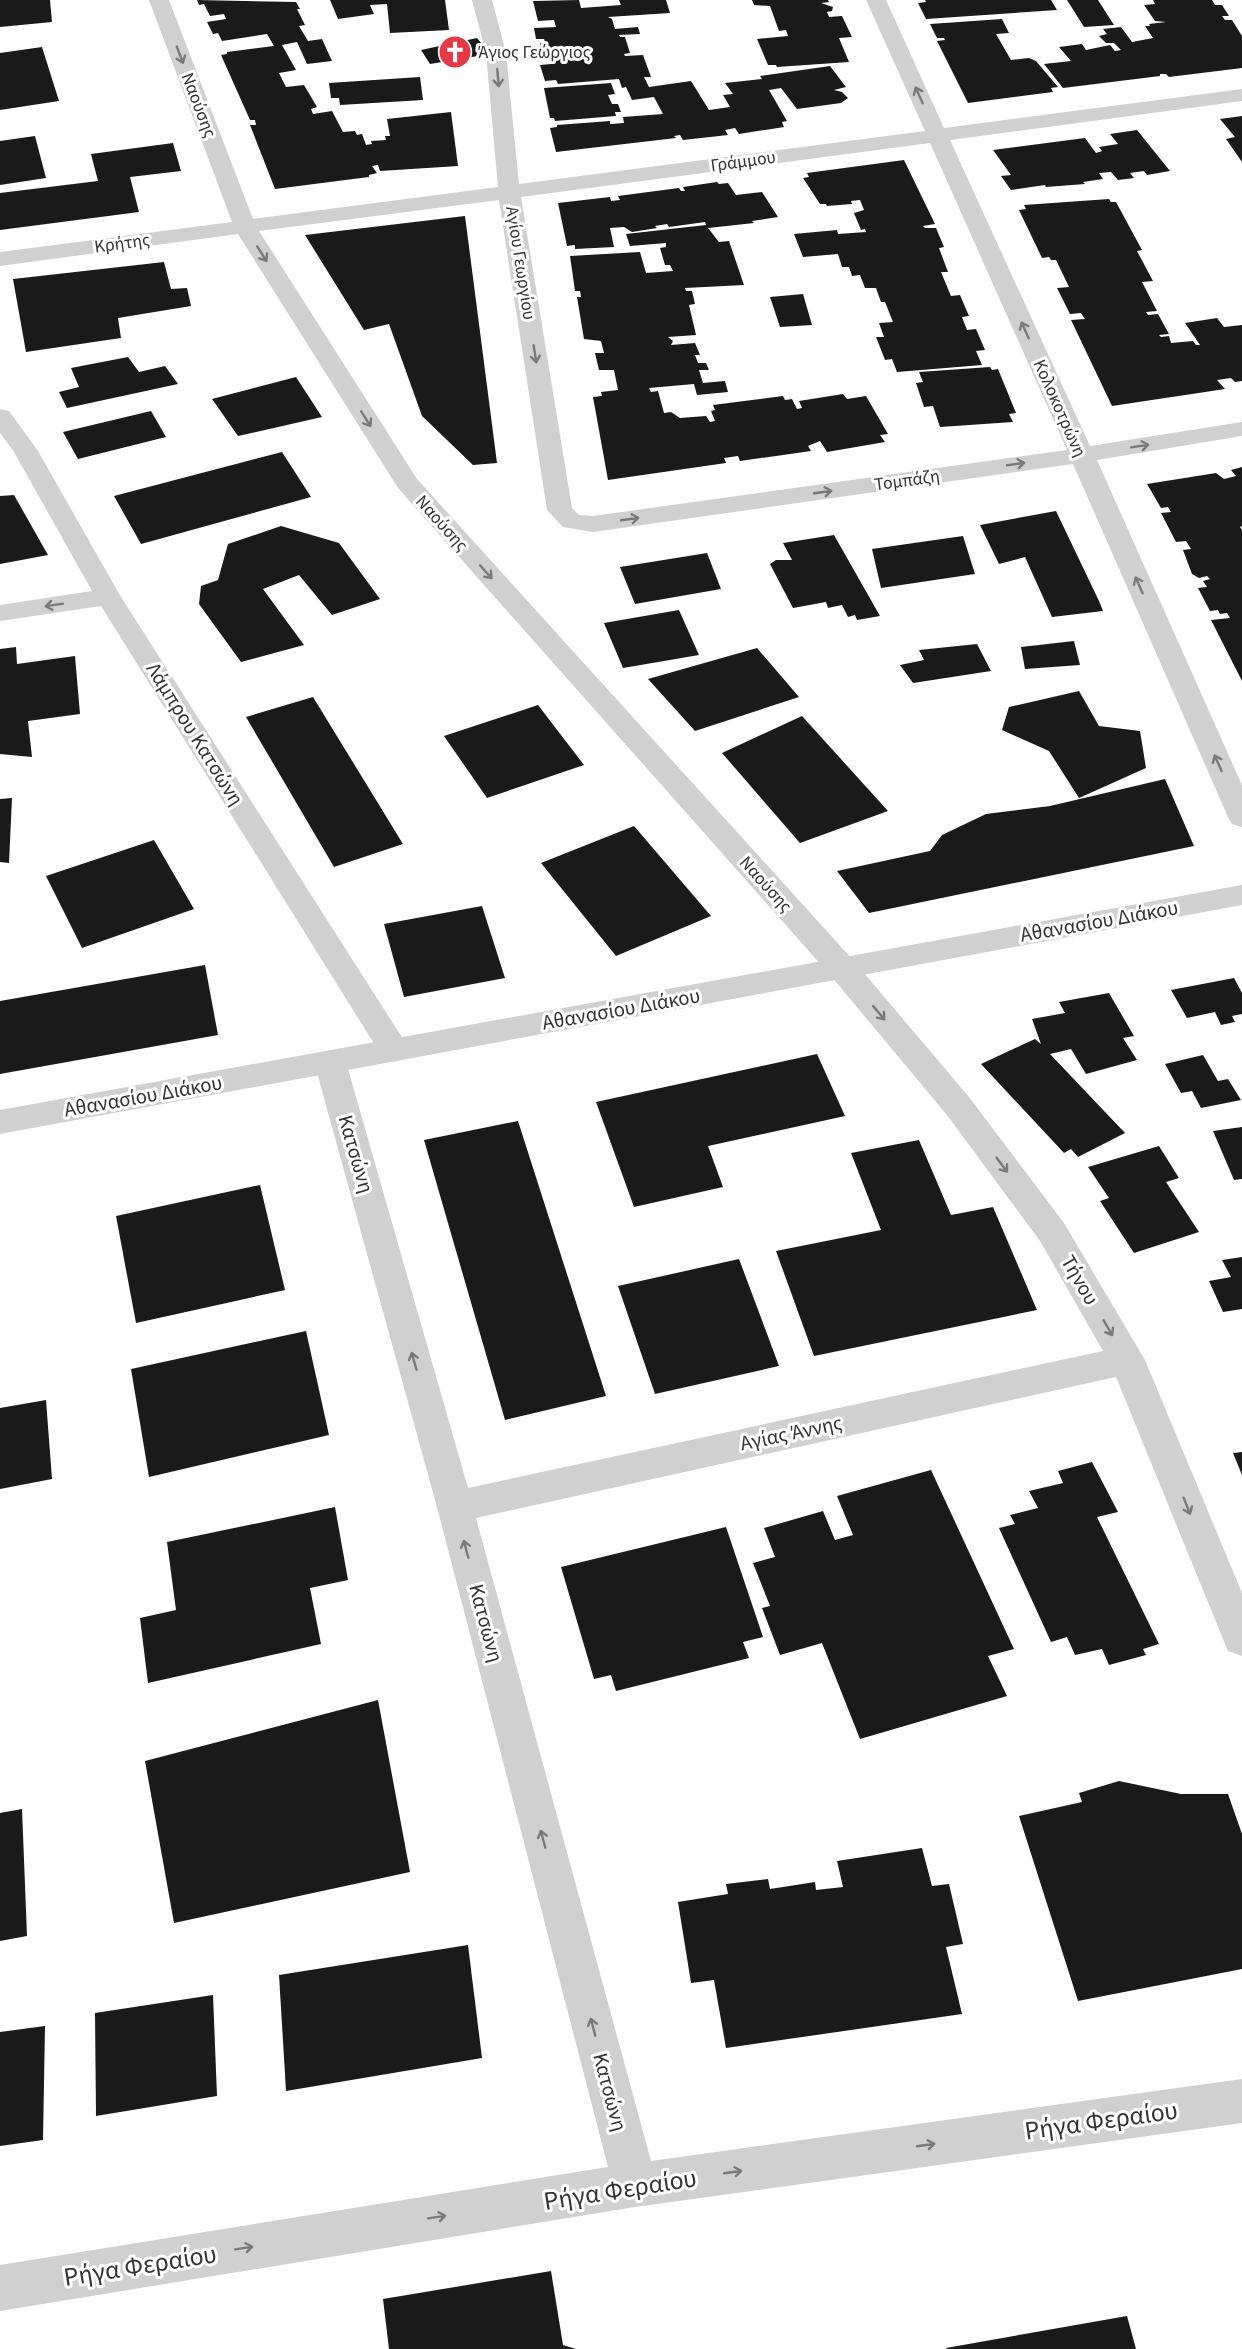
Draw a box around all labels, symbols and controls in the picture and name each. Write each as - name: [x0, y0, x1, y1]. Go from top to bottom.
- church icon: Άγιος Γεώργιος: [437, 34, 473, 70]
- place label: Άγιος Γεώργιος: [478, 40, 591, 65]
- one-way arrow: [175, 45, 186, 64]
- one-way arrow: [493, 67, 504, 87]
- street label: Ναούσης: [175, 69, 222, 142]
- one-way arrow: [912, 87, 924, 105]
- street label: Γράμμου: [709, 145, 777, 178]
- street label: Αγίου Γεωργίου: [499, 204, 542, 322]
- street label: Κρήτης: [93, 227, 152, 260]
- one-way arrow: [256, 245, 268, 262]
- one-way arrow: [1019, 322, 1031, 340]
- one-way arrow: [530, 344, 541, 363]
- street label: Κολοκοτρώνη: [1027, 355, 1092, 461]
- one-way arrow: [360, 410, 372, 427]
- one-way arrow: [1129, 440, 1149, 451]
- one-way arrow: [1006, 459, 1026, 470]
- street label: Τομπάζη: [873, 464, 941, 497]
- one-way arrow: [813, 486, 833, 497]
- street label: Ναούσης: [410, 490, 474, 557]
- one-way arrow: [620, 513, 640, 524]
- one-way arrow: [479, 564, 493, 579]
- one-way arrow: [1133, 576, 1144, 594]
- one-way arrow: [45, 599, 64, 610]
- street label: Λάμπρου Κατσώνη: [139, 657, 251, 811]
- one-way arrow: [1212, 755, 1224, 773]
- street label: Ναούσης: [734, 851, 798, 918]
- street label: Αθανασίου Διάκου: [1018, 892, 1180, 950]
- street label: Αθανασίου Διάκου: [540, 980, 702, 1038]
- one-way arrow: [873, 1005, 886, 1021]
- street label: Αθανασίου Διάκου: [62, 1067, 224, 1125]
- street label: Κατσώνη: [331, 1111, 381, 1197]
- one-way arrow: [995, 1156, 1008, 1172]
- street label: Τήνου: [1054, 1249, 1106, 1311]
- one-way arrow: [1102, 1319, 1114, 1336]
- one-way arrow: [408, 1352, 419, 1371]
- street label: Αγίας Άννης: [737, 1408, 845, 1458]
- one-way arrow: [1182, 1496, 1193, 1514]
- one-way arrow: [460, 1540, 472, 1559]
- street label: Κατσώνη: [461, 1581, 511, 1665]
- one-way arrow: [537, 1830, 548, 1849]
- one-way arrow: [587, 2018, 598, 2037]
- street label: Κατσώνη: [585, 2050, 635, 2134]
- street label: Ρήγα Φεραίου: [1022, 2091, 1180, 2150]
- one-way arrow: [916, 2139, 936, 2150]
- street label: Ρήγα Φεραίου: [541, 2159, 699, 2220]
- one-way arrow: [723, 2166, 743, 2177]
- one-way arrow: [426, 2212, 446, 2223]
- street label: Ρήγα Φεραίου: [61, 2235, 219, 2296]
- one-way arrow: [234, 2243, 254, 2254]

